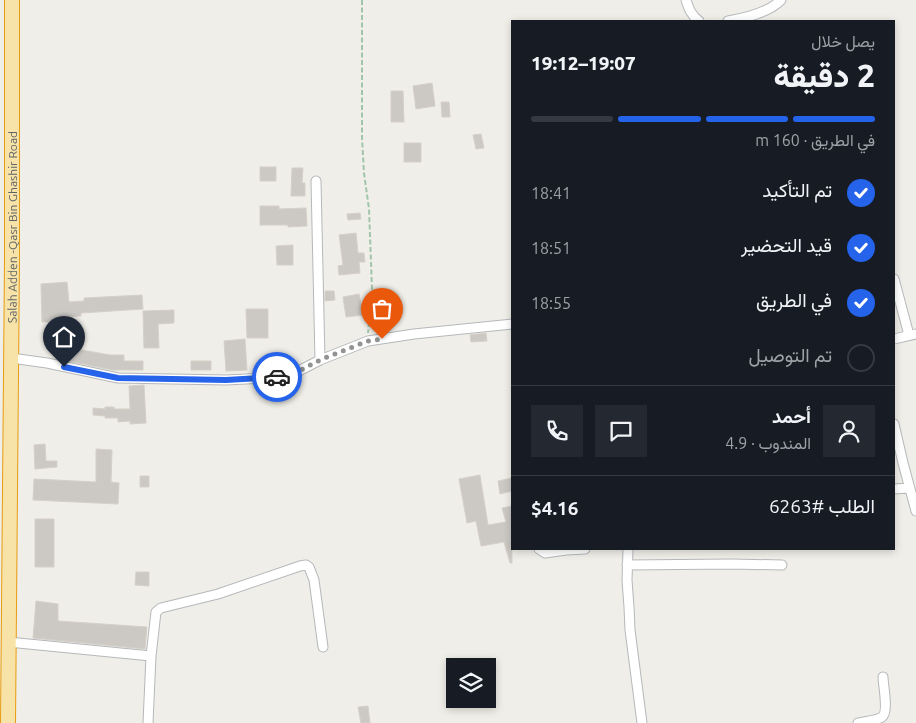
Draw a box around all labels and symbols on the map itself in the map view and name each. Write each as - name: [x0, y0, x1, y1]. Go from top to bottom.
- street label: Salah Adden -Qasr Bin Ghashir Road: [5, 131, 19, 323]
- pin: [361, 288, 403, 339]
- pin: [43, 316, 85, 367]
- courier: [252, 352, 302, 402]

